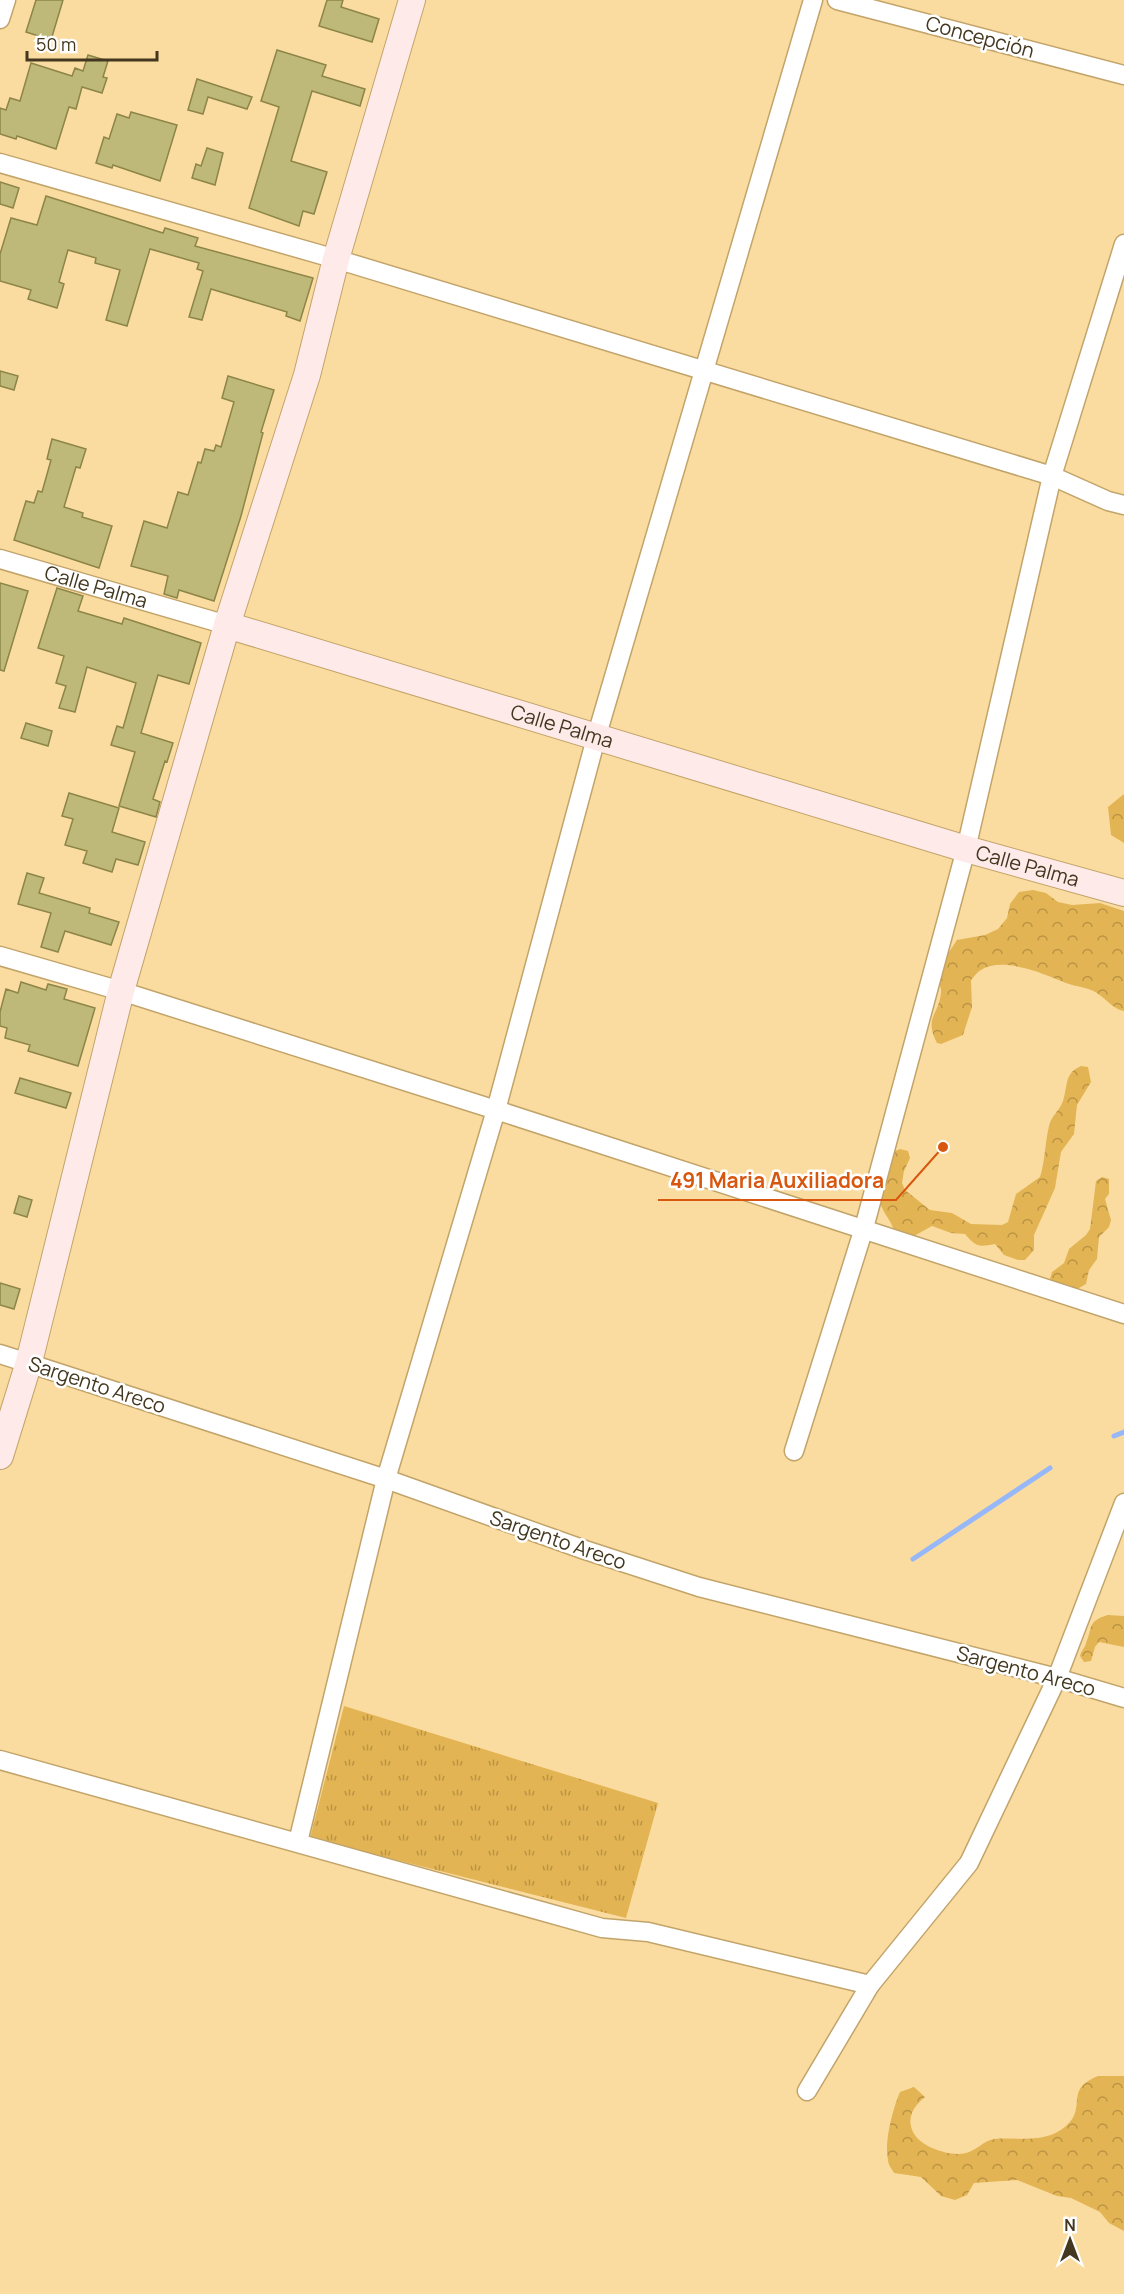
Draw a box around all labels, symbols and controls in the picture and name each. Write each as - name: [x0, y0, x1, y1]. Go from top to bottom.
- street label: Concepción: [923, 9, 1037, 64]
- scale bar: [27, 24, 158, 62]
- text: 50 m: [36, 32, 76, 56]
- street label: Calle Palma: [42, 559, 151, 614]
- street label: Calle Palma: [507, 698, 617, 754]
- street label: Calle Palma: [973, 838, 1082, 893]
- callout: 491 Maria Auxiliadora: [658, 1161, 896, 1200]
- text: 491 Maria Auxiliadora: [670, 1166, 884, 1194]
- street label: Sargento Areco: [25, 1350, 169, 1419]
- street label: Sargento Areco: [486, 1504, 630, 1576]
- street label: Sargento Areco: [954, 1639, 1099, 1702]
- north arrow: [1040, 2210, 1100, 2270]
- text: N: [1064, 2214, 1076, 2236]

